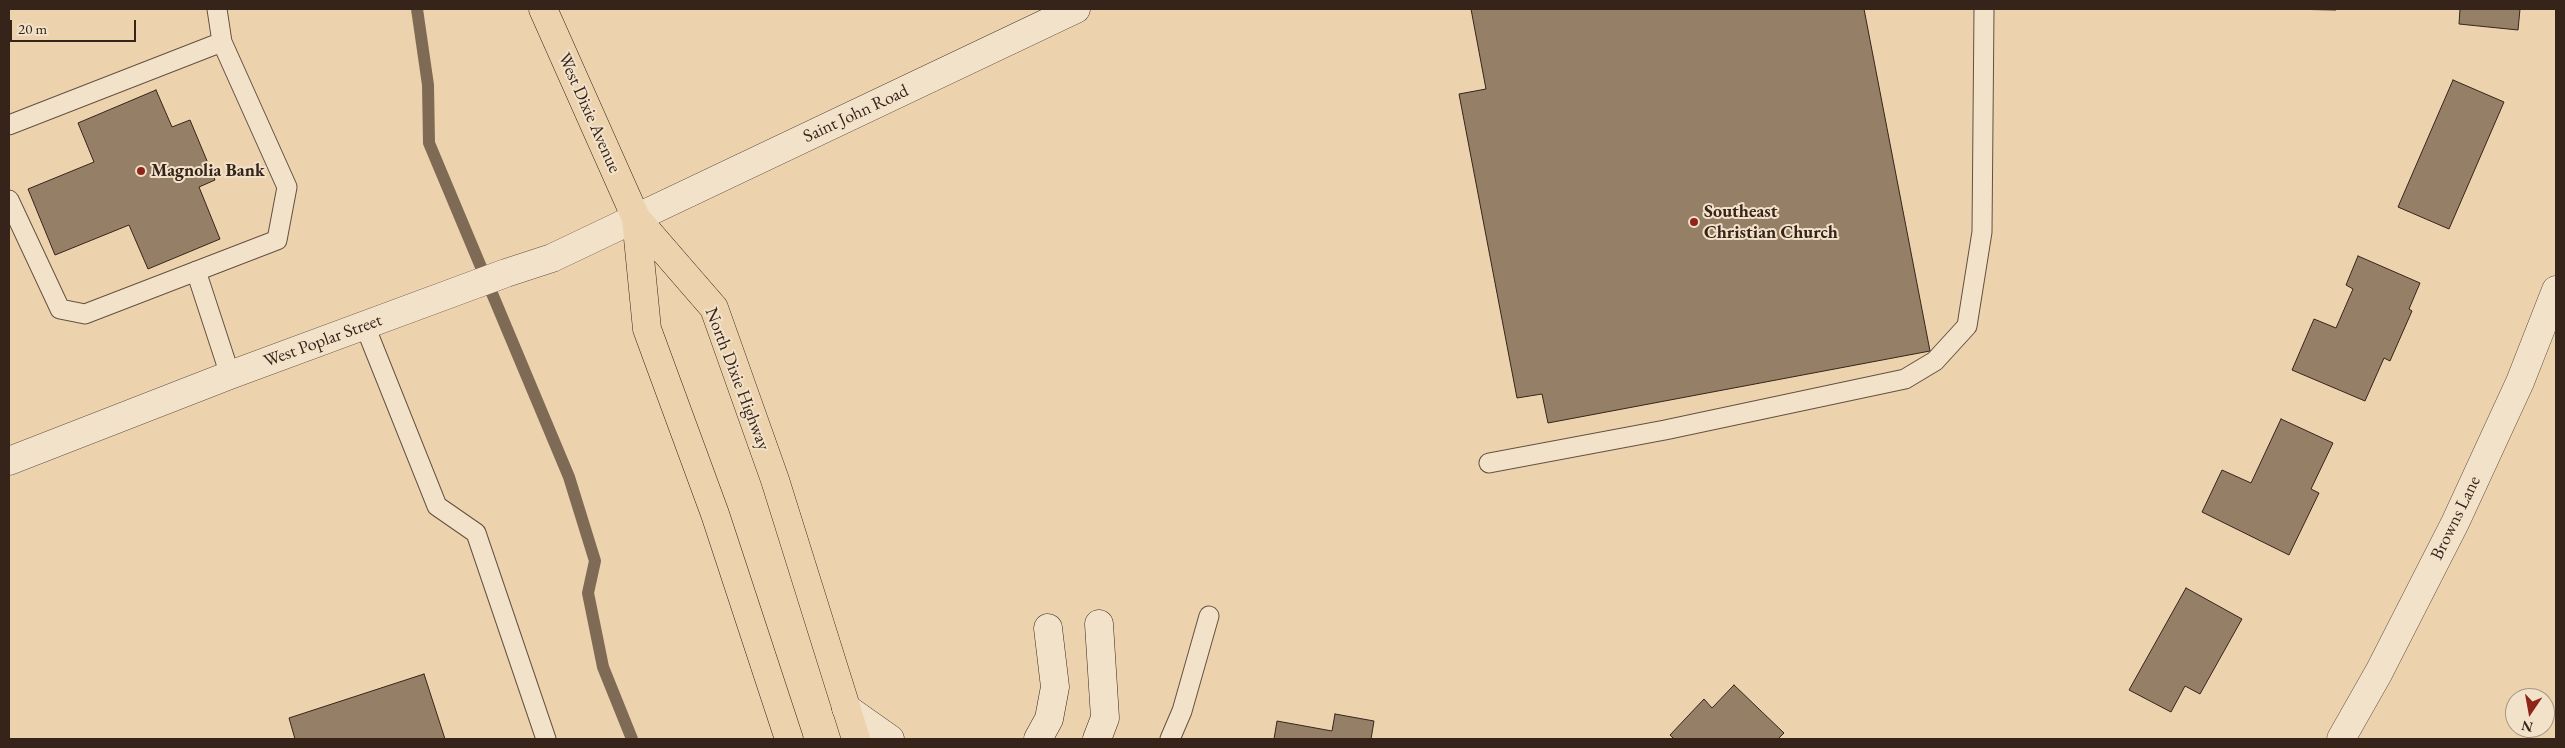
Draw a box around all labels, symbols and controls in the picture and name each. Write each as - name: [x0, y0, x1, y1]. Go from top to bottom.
- scale bar: [12, 10, 139, 42]
- text: 20 m: [18, 19, 47, 38]
- street label: West Dixie Avenue: [553, 50, 625, 176]
- street label: Saint John Road: [800, 80, 912, 148]
- place label: Magnolia Bank: [151, 160, 265, 182]
- marker: Magnolia Bank: [135, 165, 147, 177]
- place label: Southeast Christian Church: [1704, 201, 1838, 243]
- marker: Southeast Christian Church: [1688, 216, 1700, 228]
- street label: North Dixie Highway: [700, 305, 774, 453]
- street label: West Poplar Street: [261, 310, 385, 372]
- street label: Browns Lane: [2426, 473, 2486, 563]
- north arrow: [2505, 688, 2555, 738]
- text: N: [2520, 717, 2535, 737]

